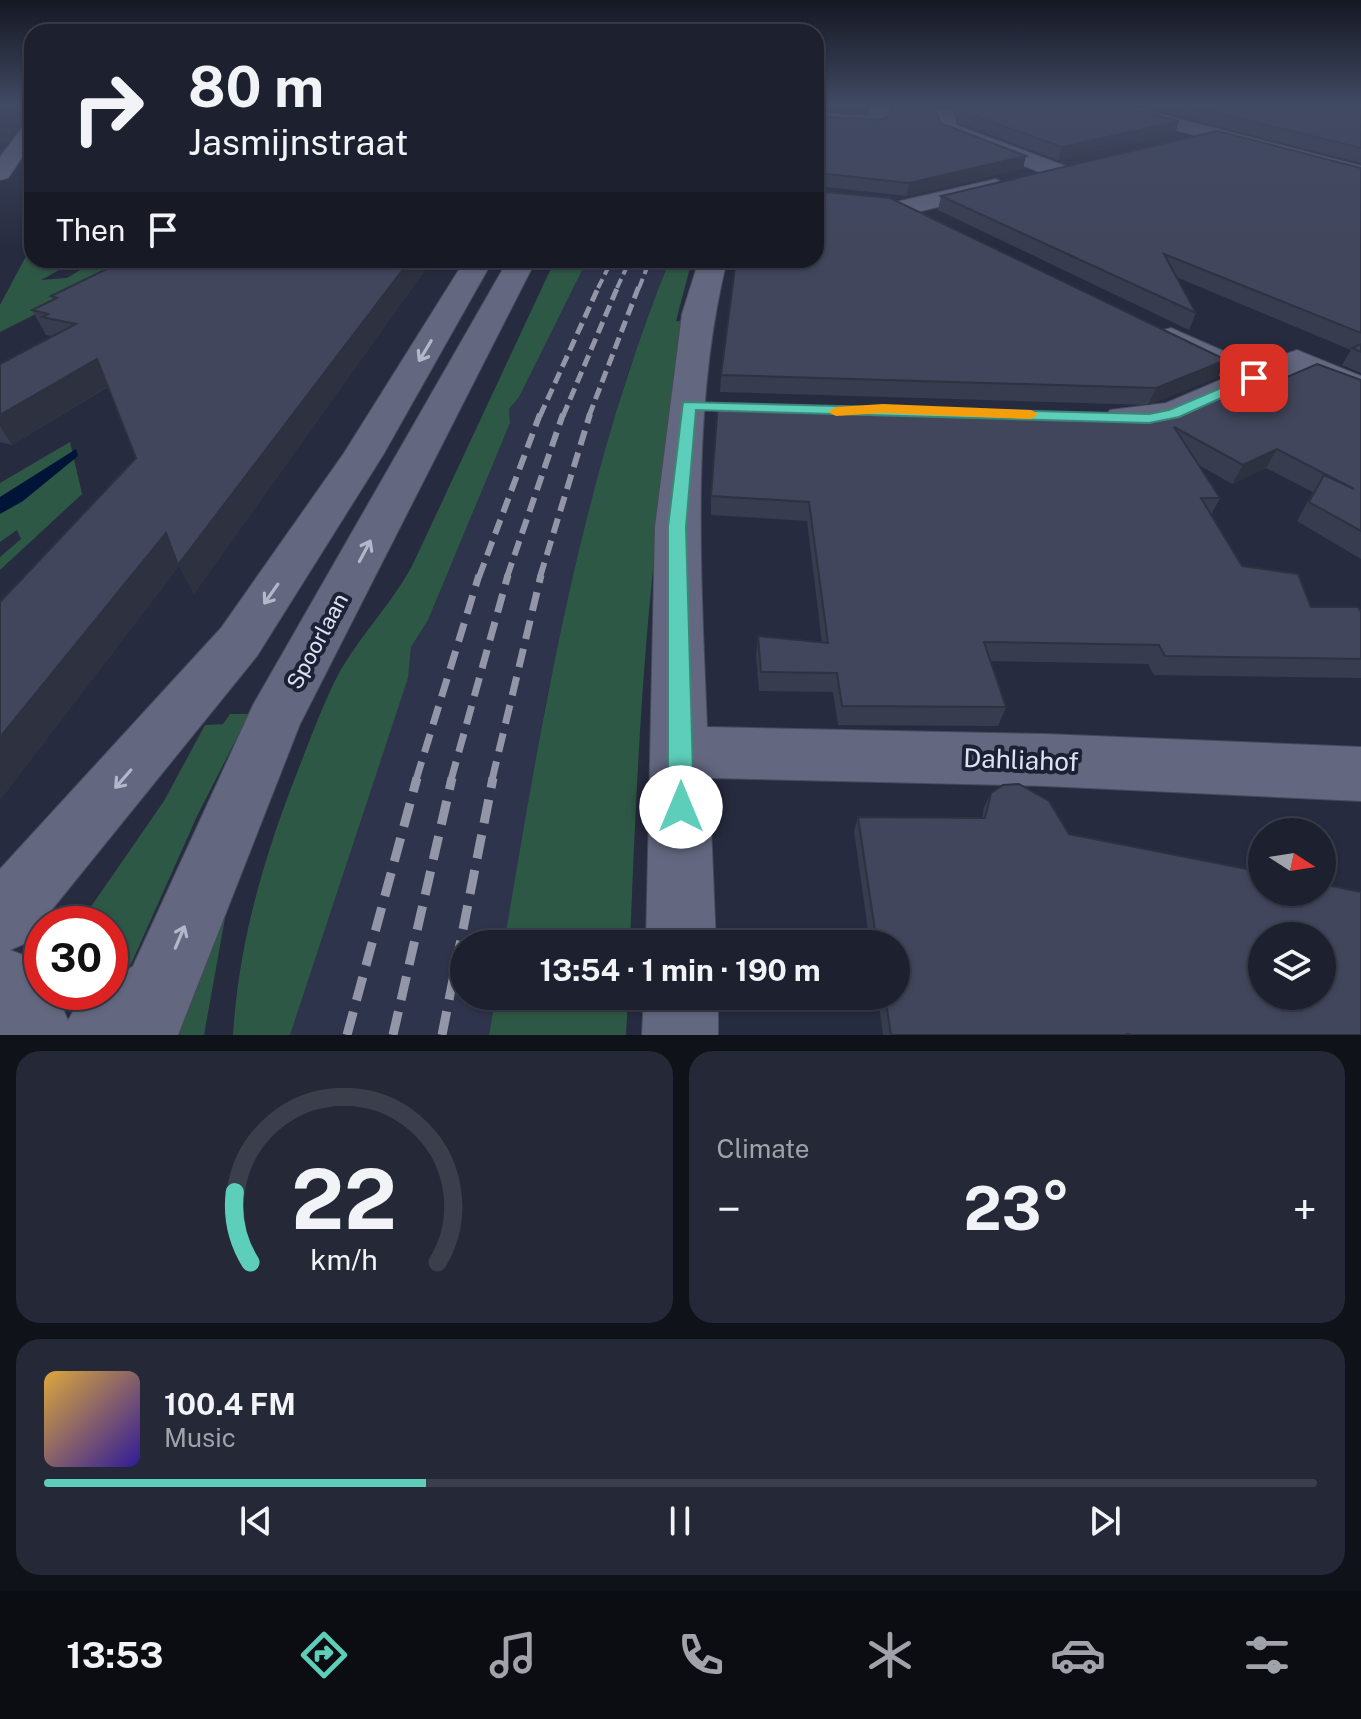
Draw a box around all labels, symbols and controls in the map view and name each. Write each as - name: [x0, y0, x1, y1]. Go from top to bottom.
- text: 80 m: [188, 54, 324, 120]
- icon: right: [56, 56, 160, 160]
- text: Jasmijnstraat: [188, 121, 408, 163]
- icon: arrive: [141, 208, 185, 252]
- text: Then: [56, 212, 125, 248]
- one-way arrow: [417, 339, 433, 362]
- pin: [1220, 344, 1288, 412]
- icon: arrive: [1232, 356, 1276, 400]
- one-way arrow: [357, 540, 373, 563]
- one-way arrow: [263, 583, 279, 605]
- street label: Spoorlaan: [281, 589, 353, 693]
- street label: Dahliahof: [963, 742, 1079, 777]
- position arrow: [639, 765, 723, 849]
- one-way arrow: [114, 769, 132, 789]
- north arrow: [1248, 818, 1336, 906]
- map controls: [1248, 818, 1336, 1010]
- speed limit sign: 30: [24, 906, 128, 1010]
- button: layers: [1248, 922, 1336, 1010]
- one-way arrow: [174, 925, 189, 950]
- text: 13:54 · 1 min · 190 m: [539, 952, 821, 988]
- text: Climate: [717, 1133, 810, 1164]
- text: 22: [291, 1150, 397, 1248]
- text: 23°: [964, 1173, 1070, 1244]
- text: −: [717, 1183, 741, 1235]
- text: +: [1293, 1183, 1317, 1235]
- text: km/h: [311, 1243, 378, 1276]
- text: 100.4 FM: [164, 1386, 296, 1422]
- text: Music: [164, 1422, 236, 1453]
- icon: previous: [234, 1499, 278, 1543]
- icon: pause: [658, 1499, 702, 1543]
- icon: next: [1083, 1499, 1127, 1543]
- icon: directions: [296, 1627, 352, 1683]
- icon: music: [485, 1627, 541, 1683]
- icon: phone: [673, 1627, 729, 1683]
- icon: climate: [862, 1627, 918, 1683]
- icon: car: [1050, 1627, 1106, 1683]
- icon: filters: [1239, 1627, 1295, 1683]
- text: 13:53: [66, 1634, 164, 1676]

